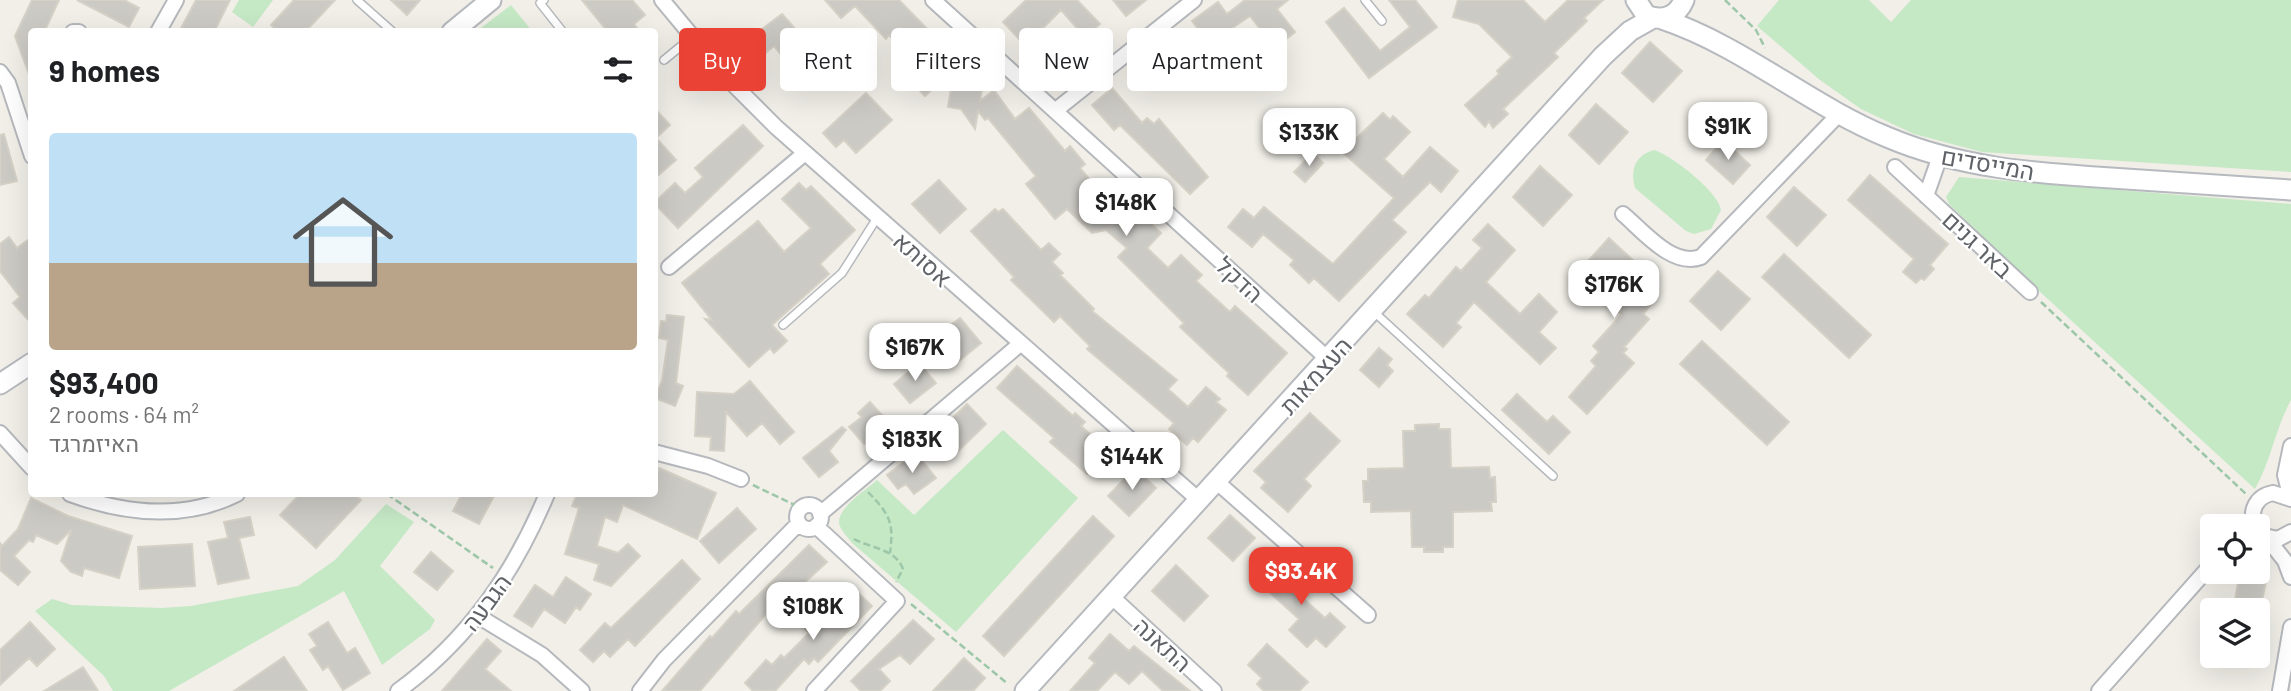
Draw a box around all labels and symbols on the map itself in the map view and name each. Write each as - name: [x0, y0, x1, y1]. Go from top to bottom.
- pin: $91K: [1687, 102, 1769, 162]
- pin: $133K: [1260, 108, 1358, 168]
- street label: המייסדים: [1939, 141, 2037, 185]
- pin: $148K: [1077, 178, 1175, 238]
- street label: באר גנים: [1937, 204, 2019, 284]
- street label: אסותא: [888, 225, 958, 293]
- street label: הדקל: [1210, 250, 1270, 308]
- pin: $176K: [1565, 260, 1663, 320]
- pin: $167K: [866, 324, 964, 383]
- street label: העצמאות: [1273, 330, 1357, 420]
- pin: $183K: [863, 416, 961, 475]
- pin: $144K: [1083, 433, 1181, 492]
- pin: $93.4K: [1244, 548, 1358, 607]
- street label: הגבעה: [455, 568, 517, 636]
- pin: $108K: [764, 582, 862, 642]
- street label: התאנה: [1128, 611, 1198, 677]

